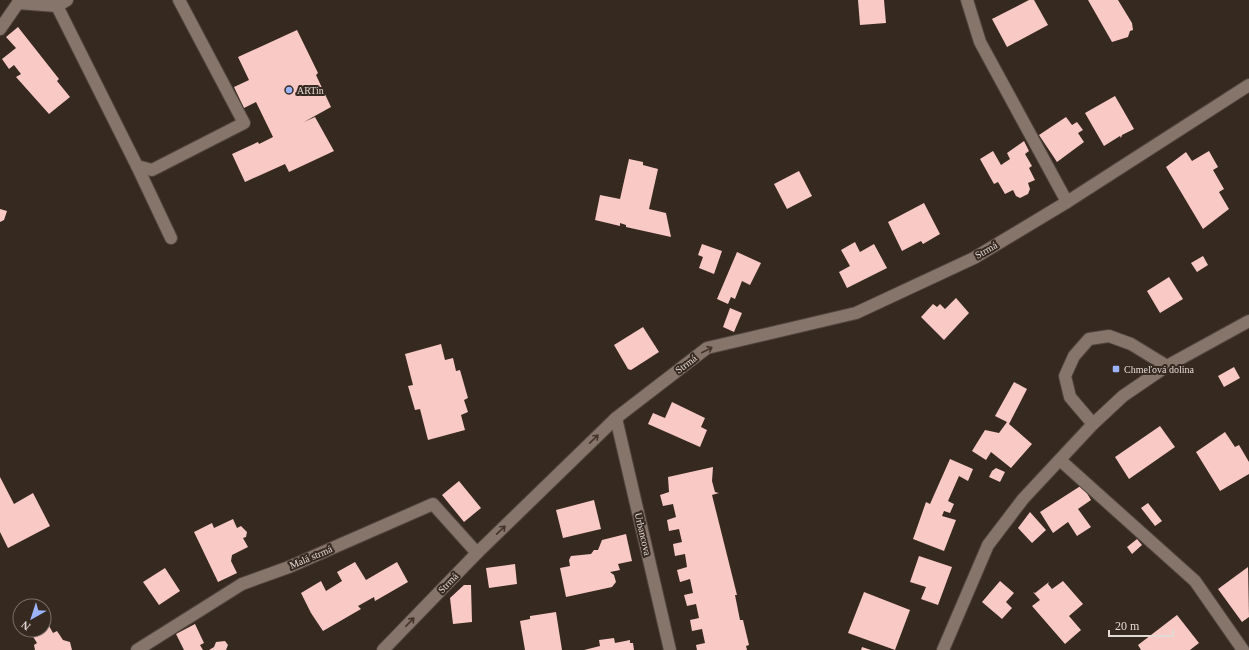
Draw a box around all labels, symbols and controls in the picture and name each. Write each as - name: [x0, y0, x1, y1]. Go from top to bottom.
- marker: ARTin: [284, 85, 294, 95]
- place label: ARTin: [297, 85, 324, 96]
- street label: Strmá: [973, 239, 1000, 261]
- one-way arrow: [701, 345, 713, 353]
- street label: Strmá: [673, 352, 699, 376]
- marker: Chmeľová dolina: [1111, 364, 1121, 374]
- place label: Chmeľová dolina: [1124, 364, 1194, 375]
- one-way arrow: [589, 434, 599, 444]
- street label: Urbancova: [633, 511, 653, 557]
- one-way arrow: [496, 525, 506, 534]
- street label: Malá strmá: [288, 543, 334, 571]
- street label: Strmá: [436, 570, 461, 595]
- north arrow: [12, 598, 52, 638]
- scale bar: [1109, 612, 1173, 638]
- one-way arrow: [405, 617, 415, 627]
- text: N: [19, 619, 33, 633]
- text: 20 m: [1115, 619, 1140, 633]

